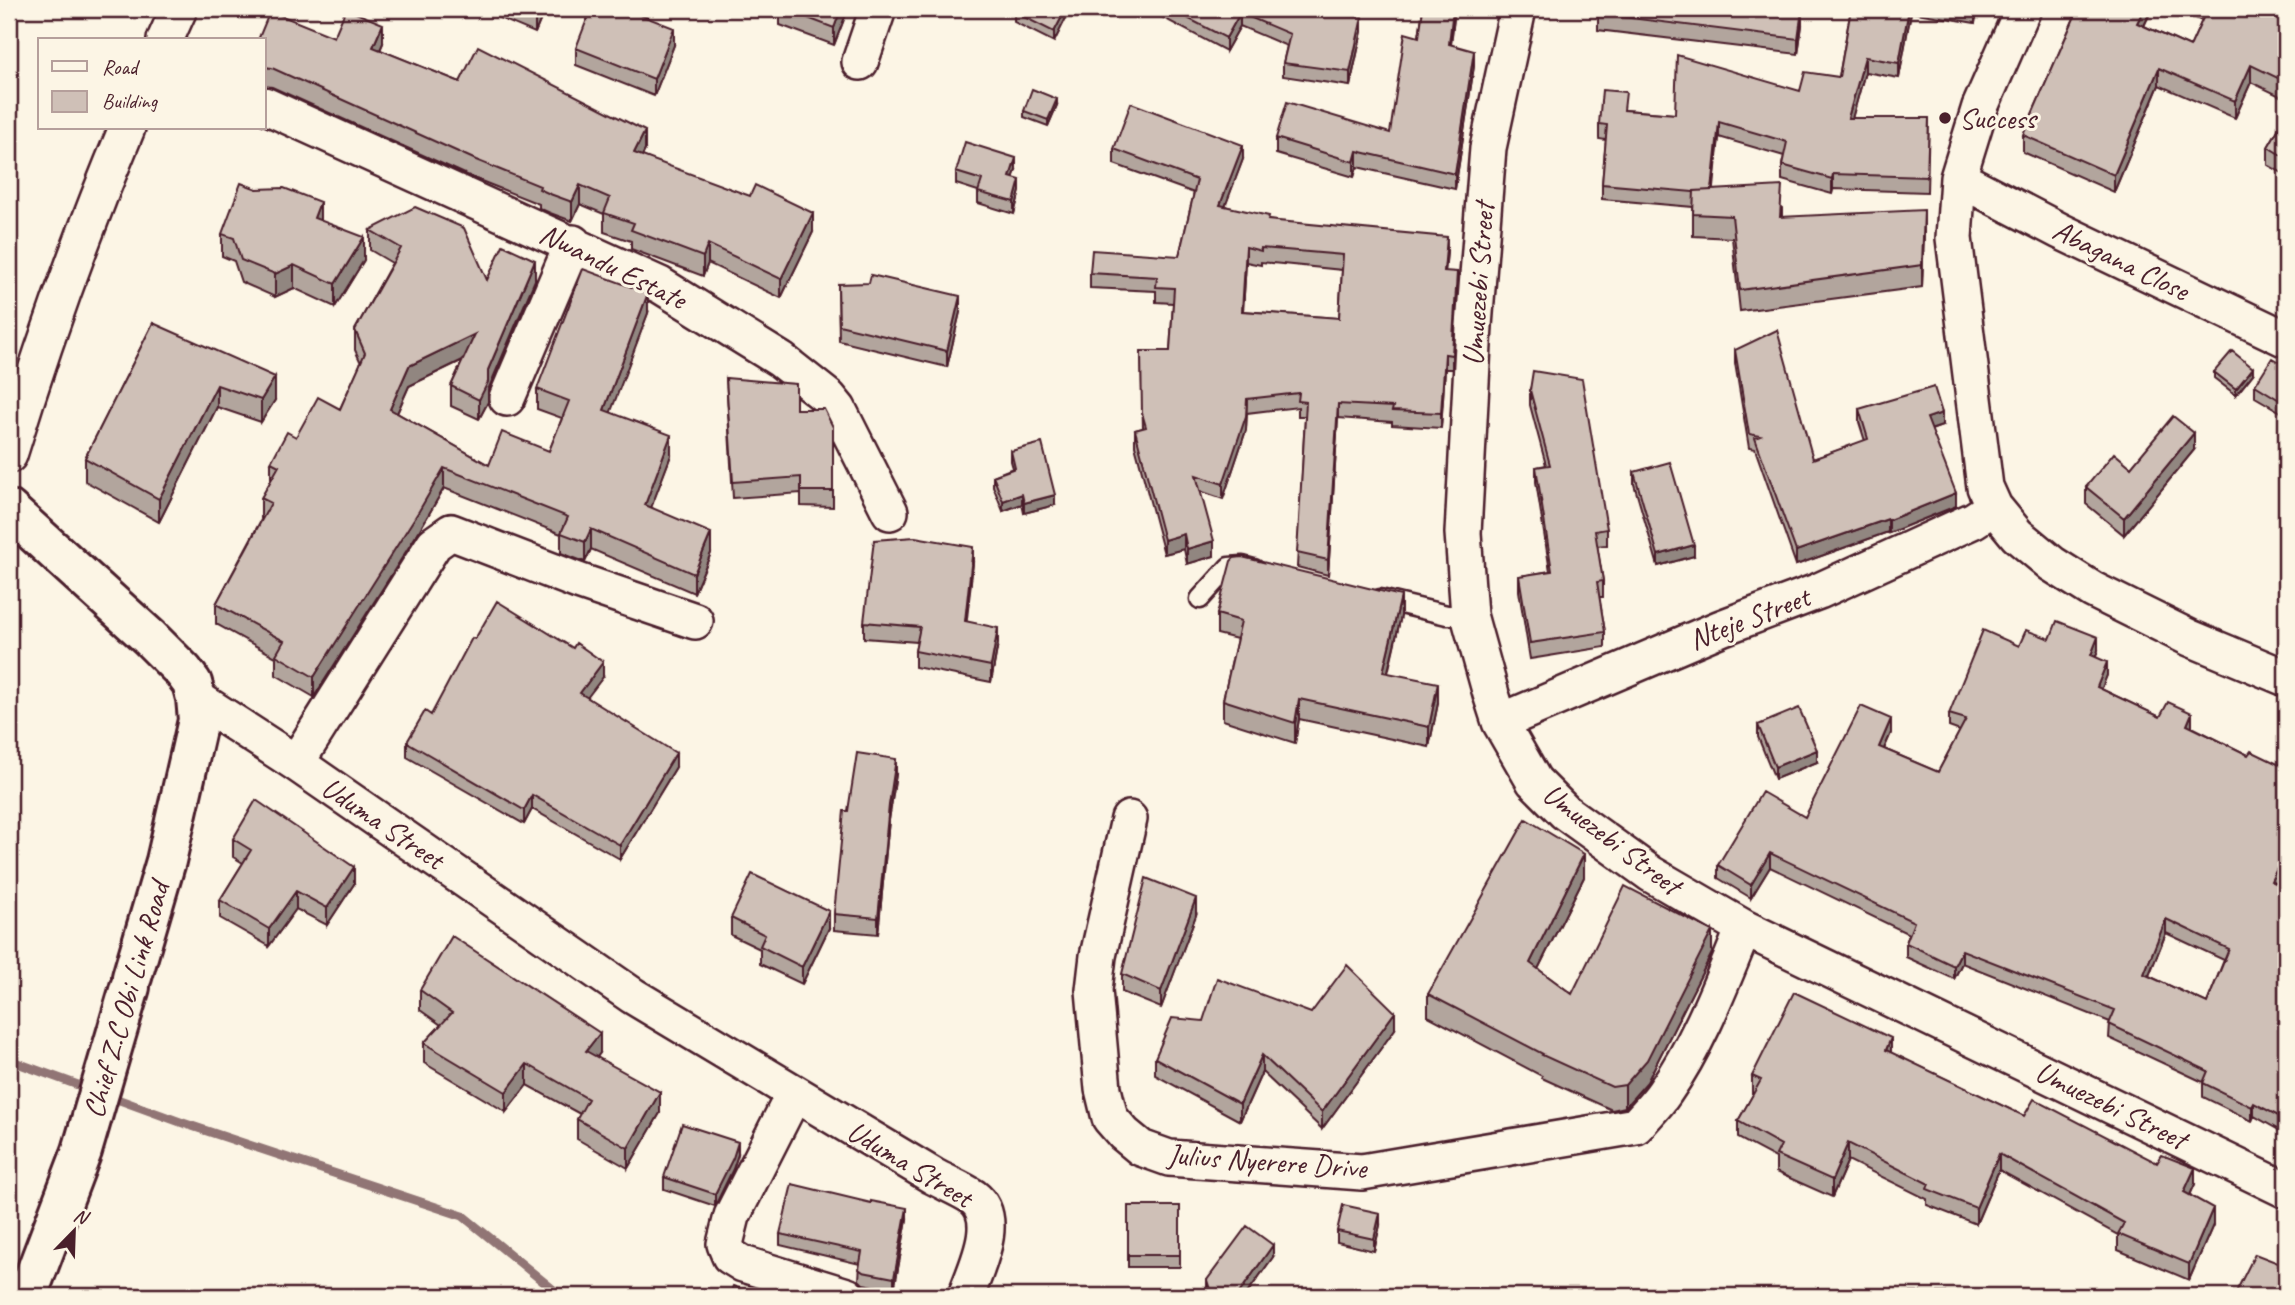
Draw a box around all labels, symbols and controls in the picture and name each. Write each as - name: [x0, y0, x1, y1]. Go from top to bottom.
- legend: [38, 38, 266, 130]
- text: Road: [102, 54, 141, 80]
- text: Building: [102, 88, 159, 114]
- place label: Success: [1959, 99, 2038, 137]
- marker: Success: [1937, 110, 1953, 126]
- street label: Umuezebi Street: [1453, 197, 1503, 367]
- street label: Abagana Close: [2047, 211, 2197, 310]
- street label: Nwandu Estate: [534, 214, 694, 319]
- street label: Nteje Street: [1683, 577, 1818, 658]
- street label: Uduma Street: [315, 768, 454, 879]
- street label: Umuezebi Street: [1535, 775, 1692, 906]
- street label: Chief Z.C Obi Link Road: [74, 874, 179, 1122]
- street label: Umuezebi Street: [2029, 1052, 2196, 1160]
- street label: Uduma Street: [840, 1112, 982, 1218]
- street label: Julius Nyerere Drive: [1164, 1135, 1370, 1187]
- north arrow: [38, 1196, 108, 1266]
- text: N: [70, 1203, 93, 1231]

